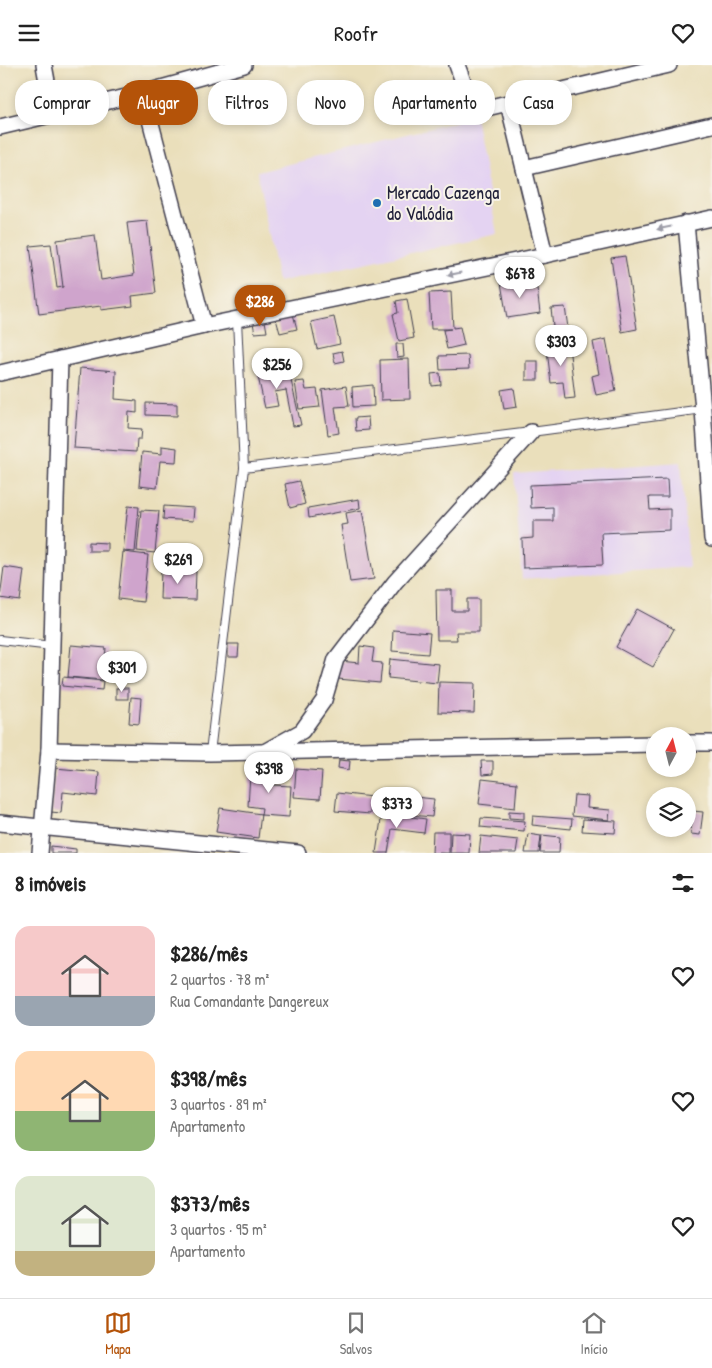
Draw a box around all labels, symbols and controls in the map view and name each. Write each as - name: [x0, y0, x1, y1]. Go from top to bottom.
- text: Roofr: [334, 18, 378, 48]
- icon: menu: [15, 19, 43, 47]
- icon: heart: [669, 19, 697, 47]
- chip: Comprar: [15, 80, 109, 125]
- chip: Alugar: [119, 80, 198, 125]
- chip: Filtros: [208, 80, 287, 125]
- chip: Novo: [297, 80, 364, 125]
- chip: Apartamento: [374, 80, 495, 125]
- chip: Casa: [505, 80, 572, 125]
- place label: Mercado Cazenga do Valódia: [387, 180, 499, 226]
- marker: Mercado Cazenga do Valódia: [371, 197, 383, 209]
- one-way arrow: [657, 224, 672, 232]
- pin: $678: [490, 257, 550, 299]
- text: $678: [505, 262, 535, 284]
- one-way arrow: [447, 270, 462, 278]
- pin: $286: [230, 285, 290, 327]
- text: $286: [246, 290, 274, 312]
- pin: $303: [531, 325, 591, 367]
- text: $303: [546, 330, 576, 352]
- pin: $256: [247, 347, 307, 390]
- text: $256: [263, 353, 291, 375]
- pin: $269: [148, 543, 208, 585]
- text: $269: [164, 548, 192, 570]
- pin: $301: [92, 651, 152, 693]
- text: $301: [108, 656, 136, 678]
- north arrow: [646, 727, 696, 777]
- map controls: [646, 727, 696, 837]
- pin: $398: [239, 751, 299, 794]
- text: $398: [255, 757, 283, 779]
- pin: $373: [367, 787, 427, 829]
- button: layers: [646, 787, 696, 837]
- text: $373: [382, 792, 412, 814]
- text: 8 imóveis: [15, 869, 86, 898]
- icon: filters: [669, 869, 697, 897]
- text: $286/mês: [170, 939, 248, 968]
- icon: home: [55, 946, 115, 1006]
- icon: heart: [669, 962, 697, 990]
- text: 2 quartos · 78 m²: [170, 968, 269, 990]
- text: Rua Comandante Dangereux: [170, 990, 329, 1012]
- text: $398/mês: [170, 1064, 246, 1093]
- icon: home: [55, 1071, 115, 1131]
- icon: heart: [669, 1087, 697, 1115]
- text: 3 quartos · 89 m²: [170, 1093, 267, 1115]
- text: Apartamento: [170, 1115, 245, 1137]
- text: $373/mês: [170, 1189, 249, 1218]
- icon: home: [55, 1196, 115, 1256]
- icon: heart: [669, 1212, 697, 1240]
- text: 3 quartos · 95 m²: [170, 1218, 267, 1240]
- text: Apartamento: [170, 1240, 245, 1262]
- tab: Mapa: [104, 1309, 132, 1358]
- tab: Salvos: [340, 1309, 372, 1358]
- tab: Início: [580, 1309, 608, 1358]

